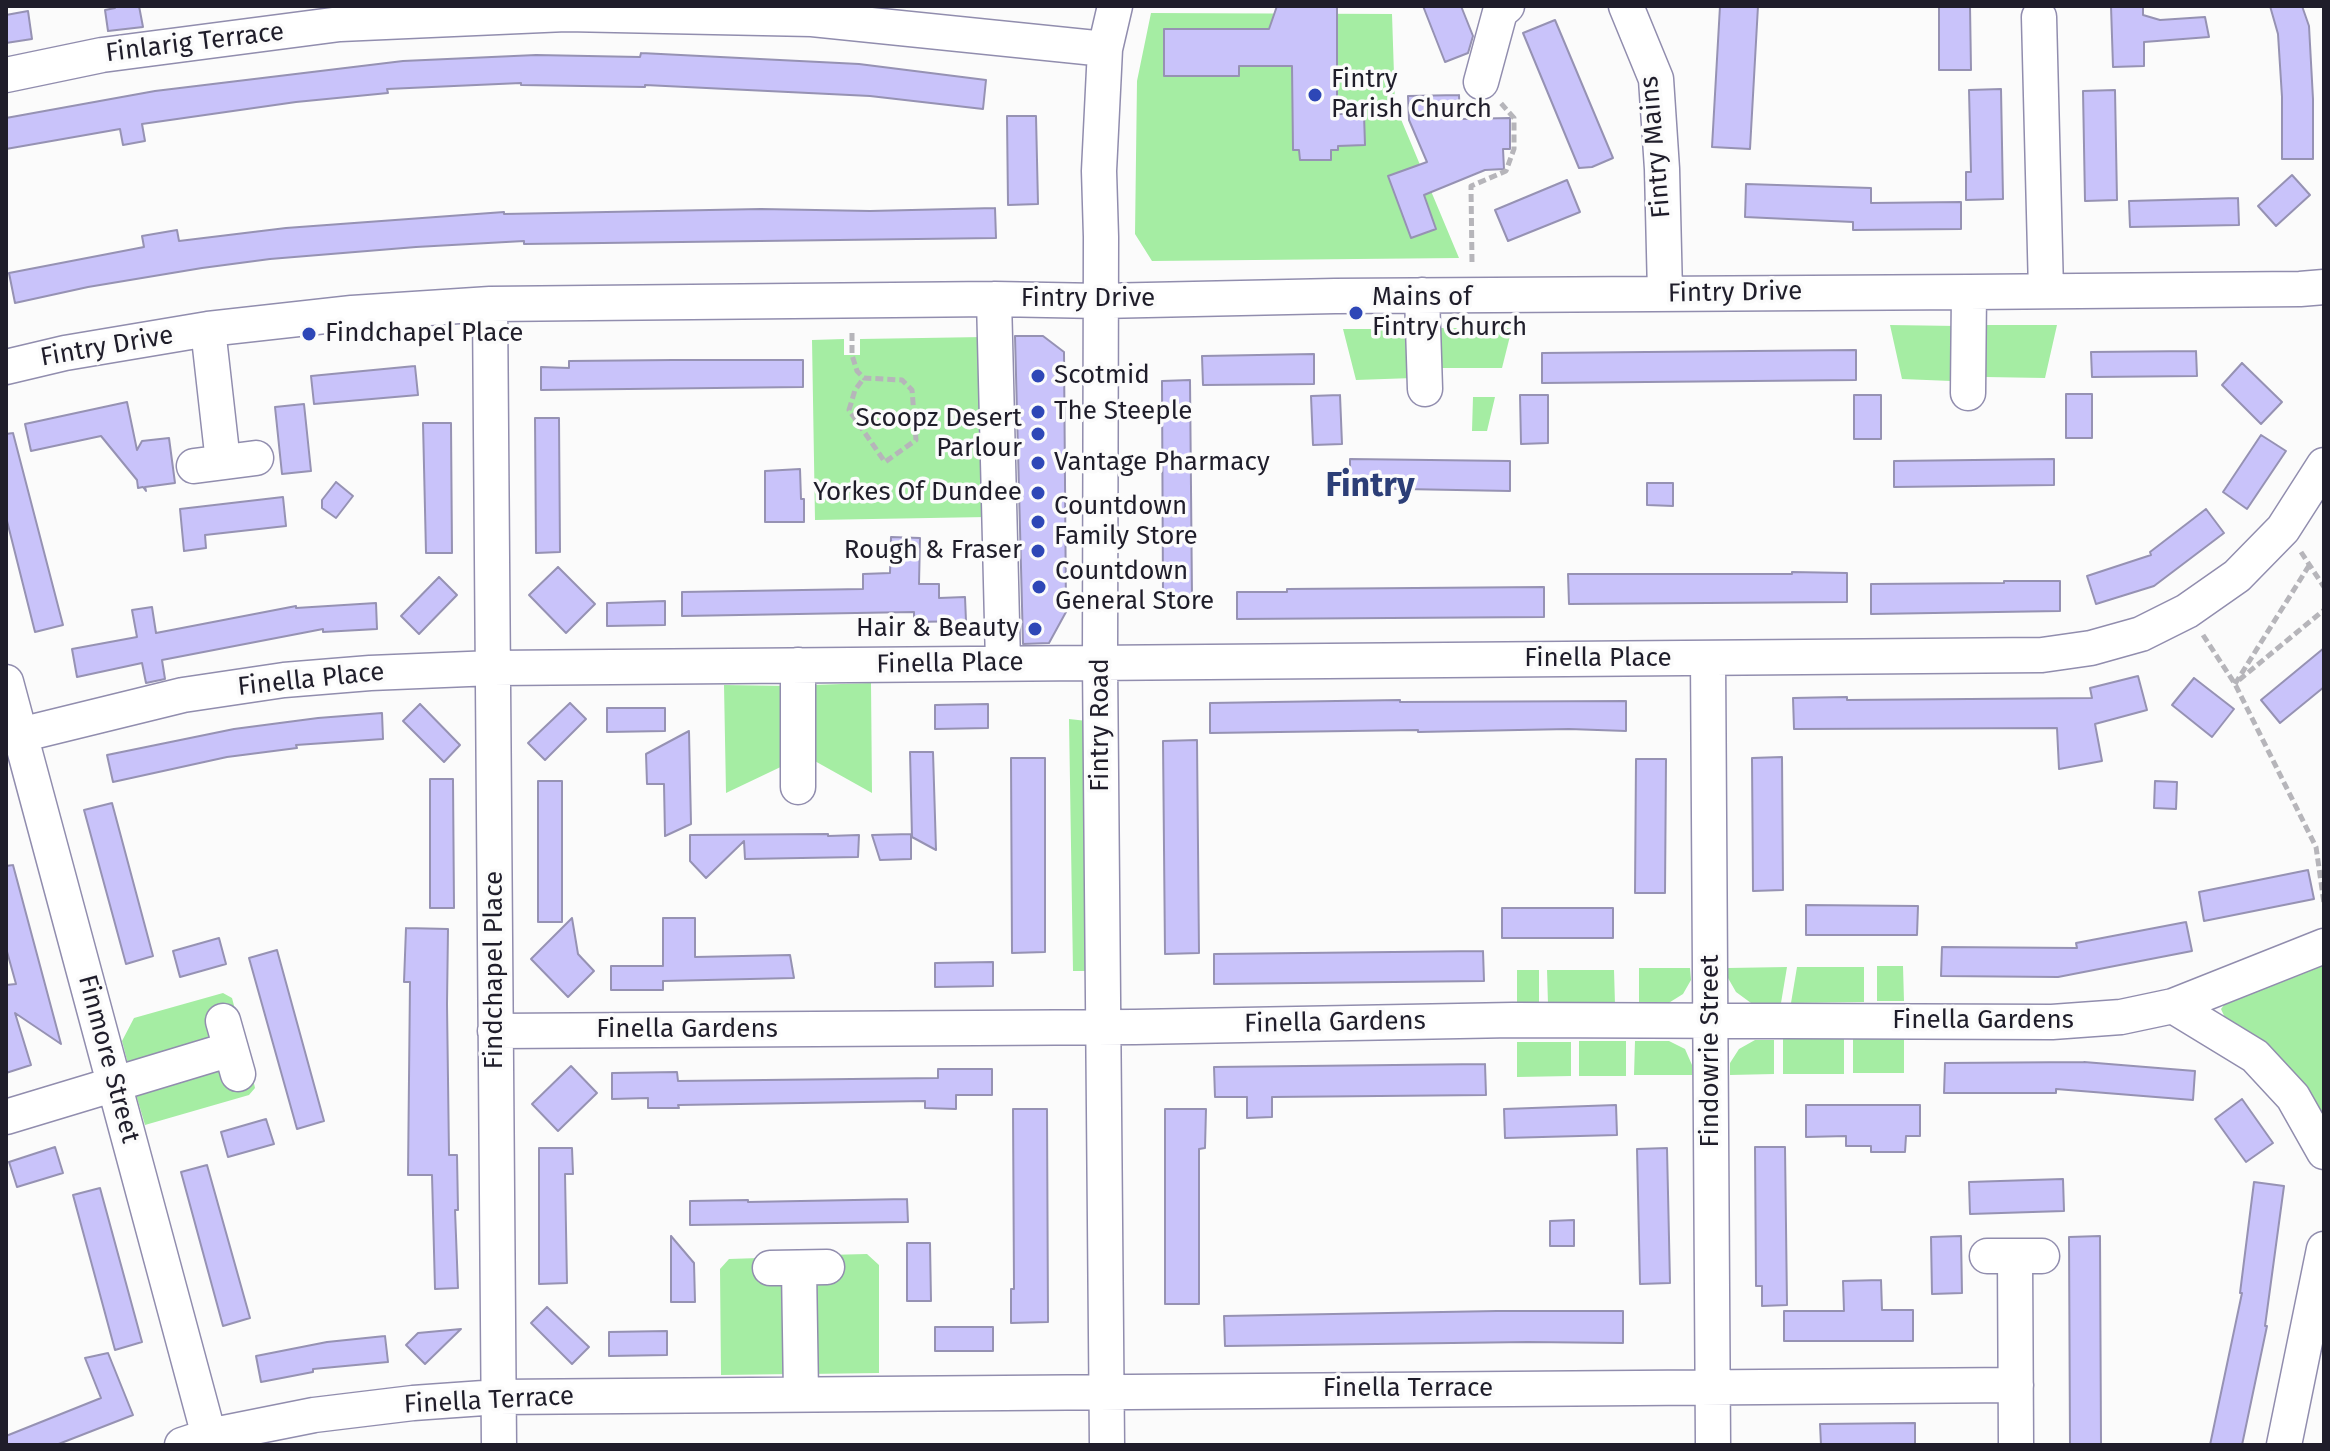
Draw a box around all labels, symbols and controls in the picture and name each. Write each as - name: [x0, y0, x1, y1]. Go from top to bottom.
- street label: Finlarig Terrace: [104, 17, 286, 69]
- place label: Fintry Parish Church: [1331, 64, 1492, 126]
- street label: Fintry Mains: [1634, 75, 1678, 219]
- marker: Fintry Parish Church: [1306, 86, 1324, 104]
- street label: Fintry Drive: [1667, 276, 1803, 310]
- place label: Mains of Fintry Church: [1372, 282, 1527, 344]
- street label: Fintry Drive: [1021, 283, 1155, 315]
- marker: Mains of Fintry Church: [1347, 304, 1365, 322]
- place label: Findchapel Place: [325, 318, 523, 350]
- street label: Fintry Drive: [38, 320, 176, 374]
- marker: Findchapel Place: [300, 325, 318, 343]
- place label: Scotmid: [1054, 360, 1150, 392]
- marker: Scotmid: [1029, 367, 1047, 385]
- place label: The Steeple: [1054, 396, 1192, 428]
- place label: Scoopz Desert Parlour: [855, 403, 1022, 464]
- marker: The Steeple: [1029, 403, 1047, 421]
- marker: Scoopz Desert Parlour: [1029, 425, 1047, 443]
- place label: Vantage Pharmacy: [1054, 447, 1270, 479]
- marker: Vantage Pharmacy: [1029, 454, 1047, 472]
- district label: Fintry: [1325, 467, 1415, 507]
- place label: Yorkes Of Dundee: [813, 477, 1022, 509]
- marker: Yorkes Of Dundee: [1029, 484, 1047, 502]
- place label: Countdown Family Store: [1054, 491, 1198, 552]
- marker: Countdown Family Store: [1029, 513, 1047, 531]
- place label: Rough & Fraser: [844, 535, 1022, 567]
- marker: Rough & Fraser: [1029, 542, 1047, 560]
- place label: Countdown General Store: [1055, 556, 1214, 618]
- marker: Countdown General Store: [1030, 578, 1048, 596]
- place label: Hair & Beauty: [856, 613, 1019, 645]
- marker: Hair & Beauty: [1026, 620, 1044, 638]
- street label: Finella Place: [1524, 643, 1672, 675]
- street label: Finella Place: [876, 647, 1024, 681]
- street label: Finella Place: [236, 657, 386, 703]
- street label: Fintry Road: [1085, 658, 1117, 792]
- street label: Findchapel Place: [479, 871, 511, 1069]
- street label: Findowrie Street: [1695, 955, 1727, 1147]
- street label: Finmore Street: [71, 972, 145, 1146]
- street label: Finella Gardens: [1892, 1005, 2074, 1037]
- street label: Finella Gardens: [1244, 1006, 1426, 1040]
- street label: Finella Gardens: [596, 1014, 778, 1046]
- street label: Finella Terrace: [1323, 1373, 1493, 1405]
- street label: Finella Terrace: [403, 1381, 575, 1421]

